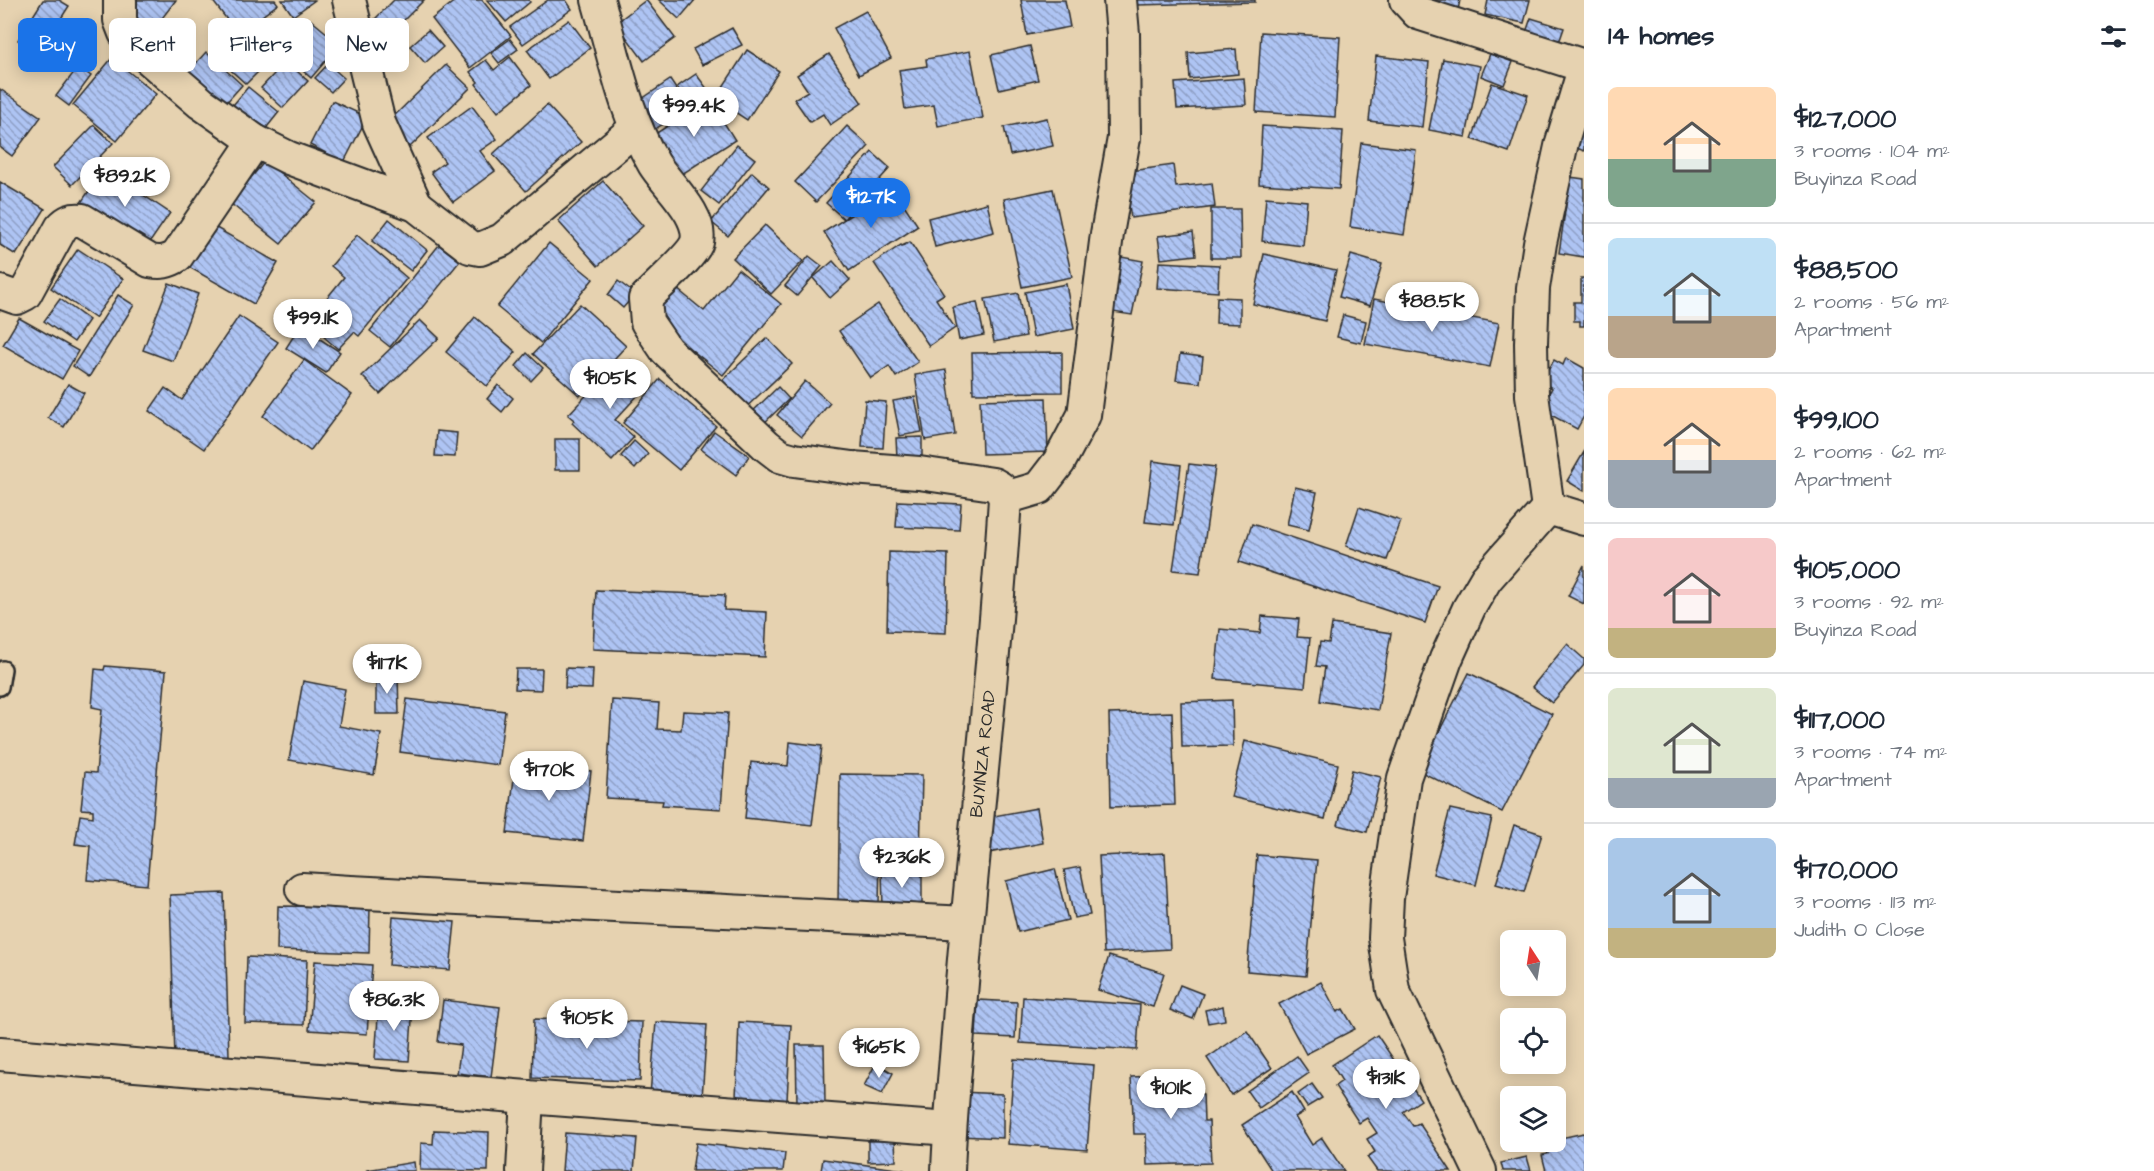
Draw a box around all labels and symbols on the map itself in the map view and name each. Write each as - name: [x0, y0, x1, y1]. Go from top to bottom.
- pin: $99.4K: [645, 87, 743, 138]
- pin: $89.2K: [76, 157, 174, 208]
- pin: $127K: [829, 178, 913, 229]
- pin: $88.5K: [1383, 282, 1481, 333]
- pin: $99.1K: [264, 299, 362, 350]
- pin: $105K: [568, 359, 652, 410]
- pin: $117K: [345, 644, 429, 695]
- street label: BUYINZA ROAD: [964, 689, 1002, 819]
- pin: $170K: [507, 751, 591, 802]
- pin: $236K: [860, 838, 944, 889]
- north arrow: [1500, 930, 1566, 996]
- pin: $86.3K: [345, 981, 443, 1032]
- pin: $105K: [545, 999, 629, 1050]
- pin: $165K: [837, 1028, 921, 1079]
- pin: $131K: [1344, 1059, 1428, 1110]
- pin: $101K: [1129, 1069, 1213, 1120]

